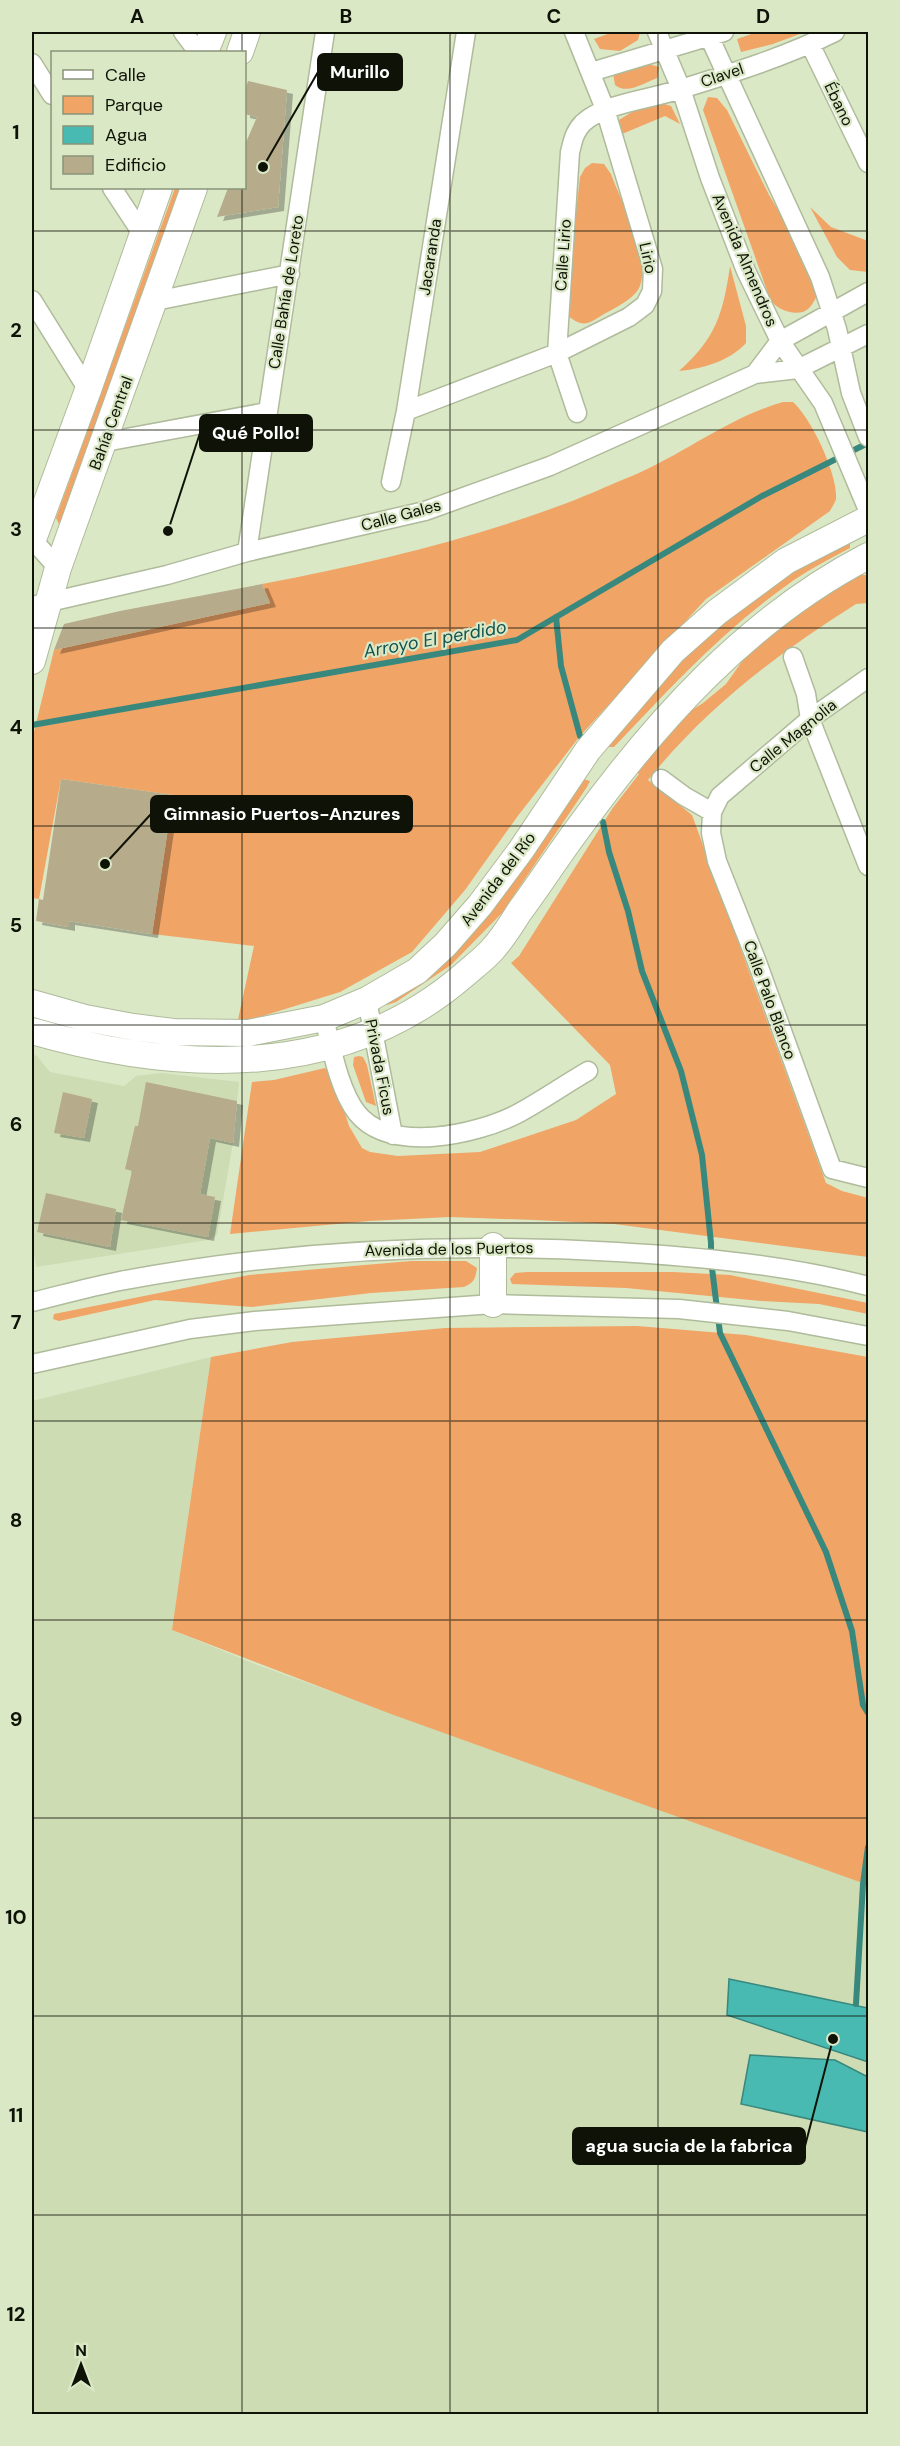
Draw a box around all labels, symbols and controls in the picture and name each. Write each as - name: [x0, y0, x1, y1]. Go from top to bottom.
- text: A: [130, 3, 144, 29]
- text: B: [340, 3, 352, 29]
- text: C: [547, 3, 561, 29]
- text: D: [756, 3, 770, 29]
- legend: [51, 51, 246, 189]
- callout: Murillo: [318, 54, 402, 90]
- street label: Clavel: [698, 58, 746, 92]
- text: Murillo: [330, 60, 390, 84]
- text: Calle: [105, 63, 146, 87]
- street label: Ébano: [819, 79, 859, 129]
- text: Parque: [105, 93, 163, 117]
- text: 1: [12, 119, 20, 145]
- text: Agua: [105, 123, 147, 147]
- text: Edificio: [105, 153, 166, 177]
- street label: Avenida Almendros: [707, 190, 783, 330]
- street label: Calle Bahía de Loreto: [263, 213, 309, 371]
- street label: Jacaranda: [414, 217, 446, 297]
- street label: Calle Lirio: [550, 218, 576, 292]
- street label: Lirio: [634, 240, 662, 276]
- text: 2: [10, 317, 22, 343]
- street label: Bahía Central: [84, 373, 138, 473]
- callout: Qué Pollo!: [200, 415, 312, 451]
- text: Qué Pollo!: [212, 421, 300, 445]
- street label: Calle Gales: [359, 494, 443, 536]
- text: 3: [10, 516, 22, 542]
- water label: Arroyo El perdido: [361, 615, 508, 664]
- street label: Calle Magnolia: [745, 694, 841, 778]
- text: 4: [10, 714, 23, 740]
- callout: Gimnasio Puertos-Anzures: [151, 796, 412, 832]
- text: Gimnasio Puertos-Anzures: [164, 802, 400, 826]
- street label: Avenida del Río: [456, 828, 540, 930]
- text: 5: [10, 912, 22, 938]
- street label: Calle Palo Blanco: [739, 938, 801, 1062]
- street label: Privada Ficus: [360, 1017, 400, 1117]
- text: 6: [10, 1111, 22, 1137]
- street label: Avenida de los Puertos: [364, 1237, 534, 1261]
- text: 7: [11, 1309, 22, 1335]
- text: 8: [10, 1507, 22, 1533]
- text: 9: [10, 1706, 22, 1732]
- text: 10: [5, 1904, 27, 1930]
- text: 11: [9, 2102, 23, 2128]
- callout: agua sucia de la fabrica: [573, 2128, 805, 2164]
- text: agua sucia de la fabrica: [585, 2134, 793, 2158]
- text: 12: [7, 2301, 25, 2327]
- north arrow: [51, 2335, 111, 2395]
- text: N: [75, 2340, 87, 2361]

